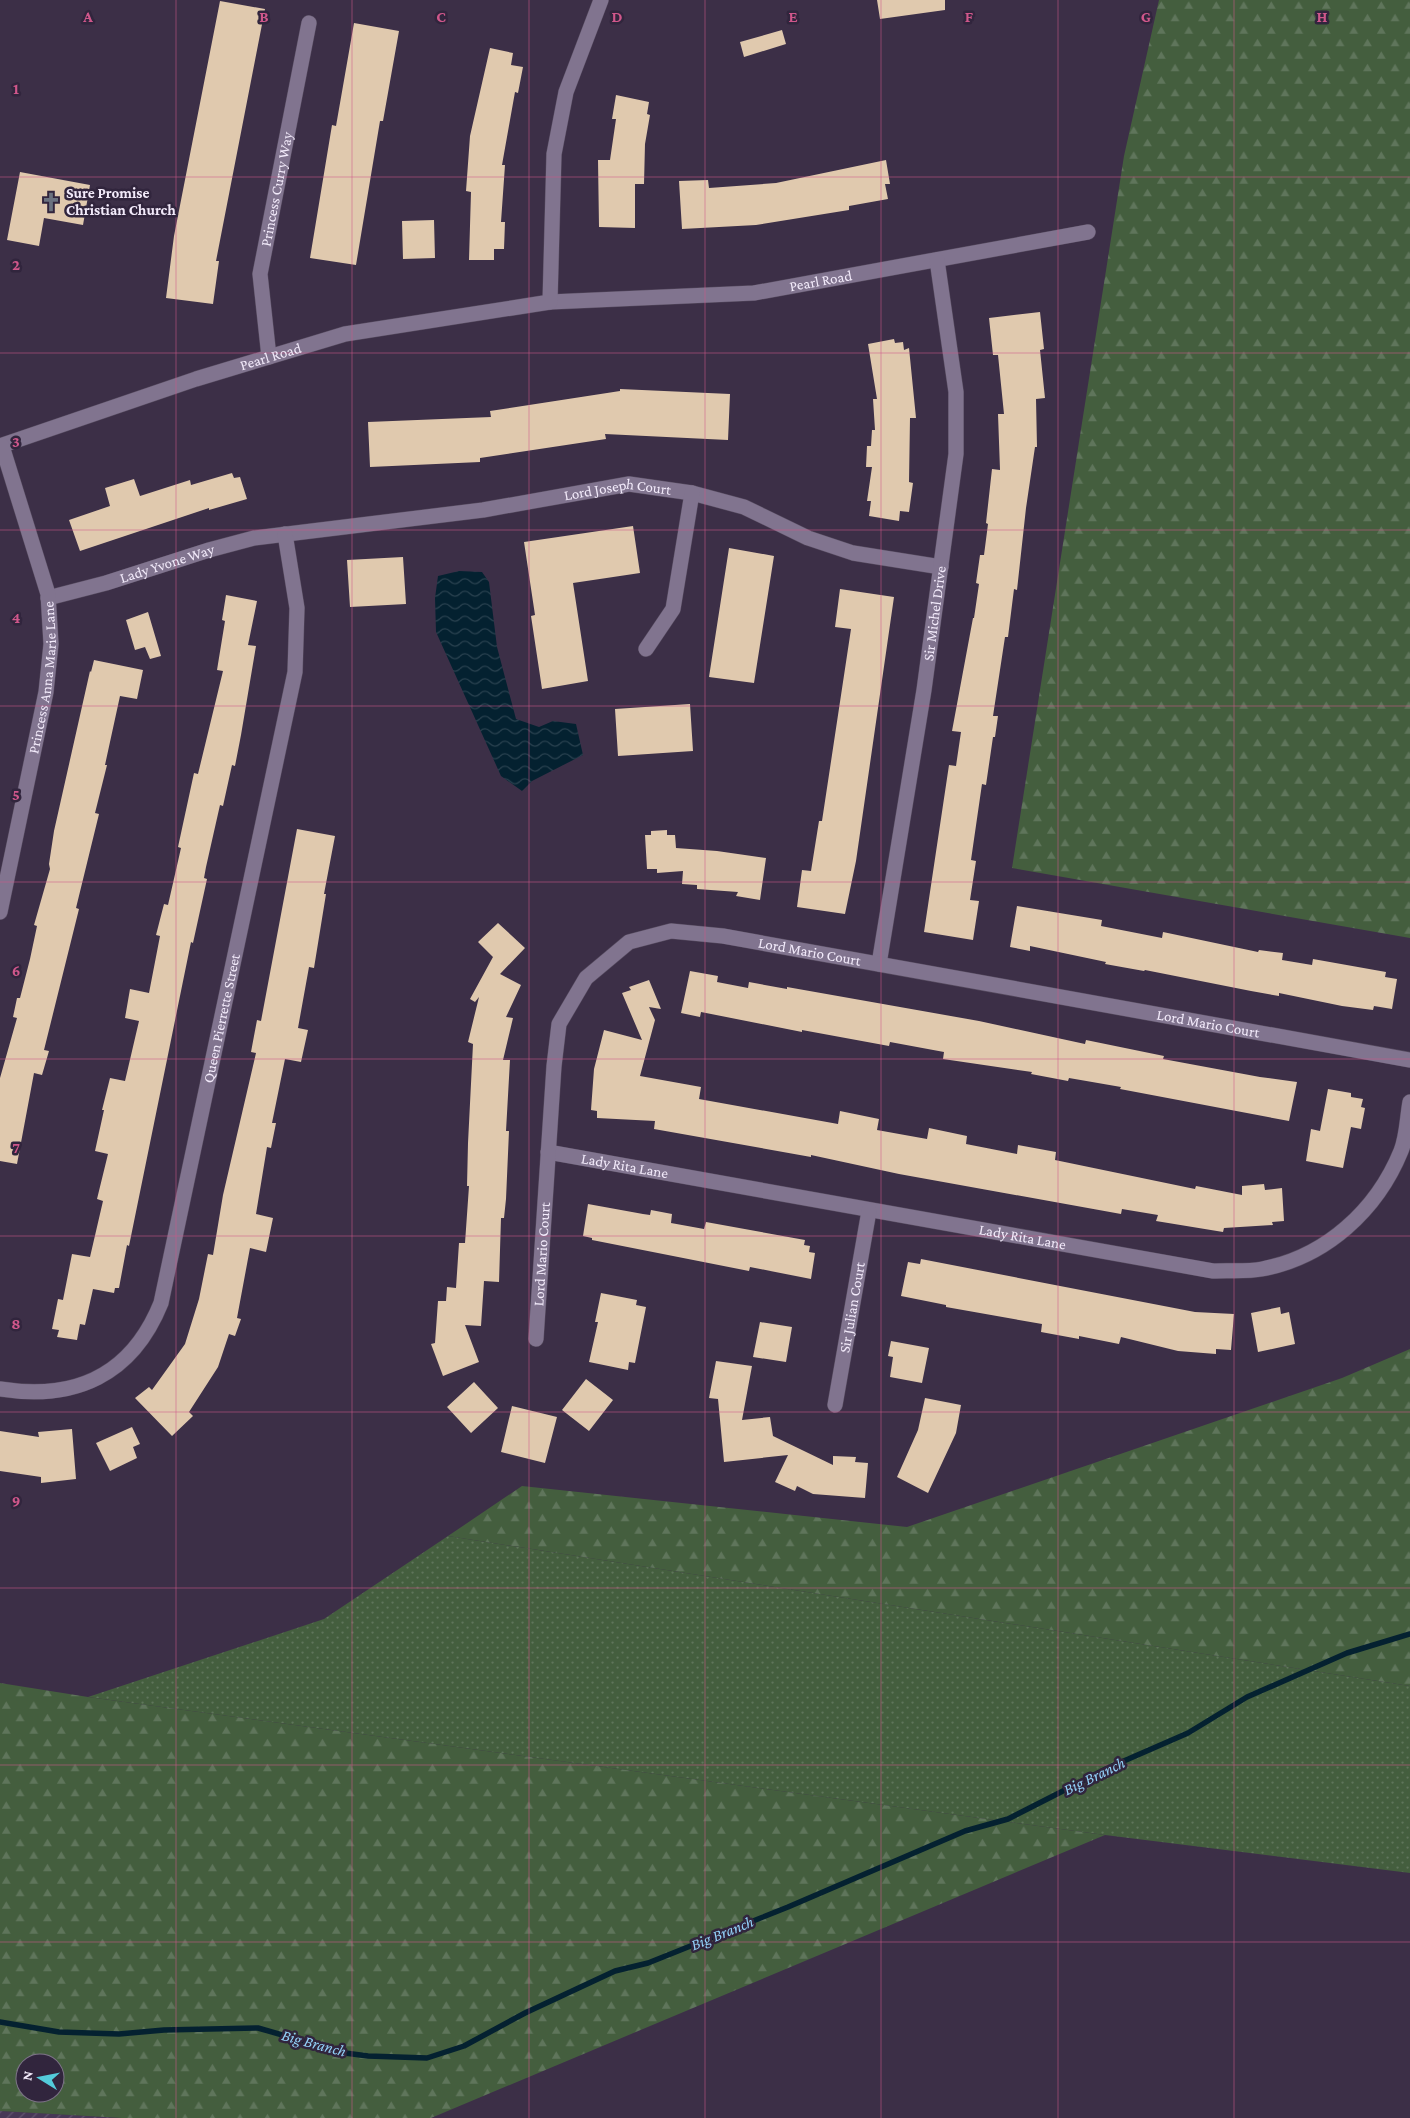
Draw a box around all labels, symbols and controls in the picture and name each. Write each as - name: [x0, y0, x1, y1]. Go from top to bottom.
- text: A: [82, 8, 93, 25]
- text: B: [259, 8, 269, 25]
- text: C: [436, 8, 446, 25]
- text: D: [611, 8, 623, 25]
- text: E: [788, 8, 798, 25]
- text: F: [965, 8, 974, 25]
- text: G: [1141, 8, 1151, 25]
- text: H: [1317, 8, 1328, 25]
- text: 1: [13, 80, 19, 97]
- street label: Princess Curry Way: [258, 130, 297, 248]
- place label: Sure Promise Christian Church: [66, 185, 176, 218]
- church icon: Sure Promise Christian Church: [40, 191, 62, 213]
- text: 2: [12, 256, 20, 273]
- street label: Pearl Road: [788, 267, 853, 294]
- street label: Pearl Road: [238, 340, 303, 373]
- text: 3: [12, 433, 20, 450]
- street label: Lord Joseph Court: [563, 476, 673, 503]
- street label: Lady Yvone Way: [118, 541, 216, 586]
- street label: Sir Michel Drive: [920, 564, 949, 662]
- street label: Princess Anna Marie Lane: [25, 600, 59, 755]
- text: 4: [12, 609, 21, 626]
- text: 5: [12, 786, 20, 803]
- street label: Lord Mario Court: [757, 935, 863, 969]
- street label: Queen Pierrette Street: [200, 951, 243, 1084]
- text: 6: [12, 962, 20, 979]
- street label: Lord Mario Court: [1156, 1006, 1262, 1041]
- text: 7: [12, 1139, 20, 1156]
- street label: Lady Rita Lane: [580, 1150, 670, 1181]
- street label: Lord Mario Court: [530, 1201, 553, 1307]
- street label: Lady Rita Lane: [978, 1221, 1068, 1253]
- street label: Sir Julian Court: [836, 1260, 868, 1354]
- text: 8: [11, 1315, 21, 1332]
- text: 9: [12, 1492, 20, 1509]
- water label: Big Branch: [1061, 1754, 1128, 1799]
- water label: Big Branch: [688, 1913, 756, 1954]
- water label: Big Branch: [280, 2026, 348, 2061]
- north arrow: [15, 2053, 65, 2103]
- text: N: [18, 2069, 36, 2082]

